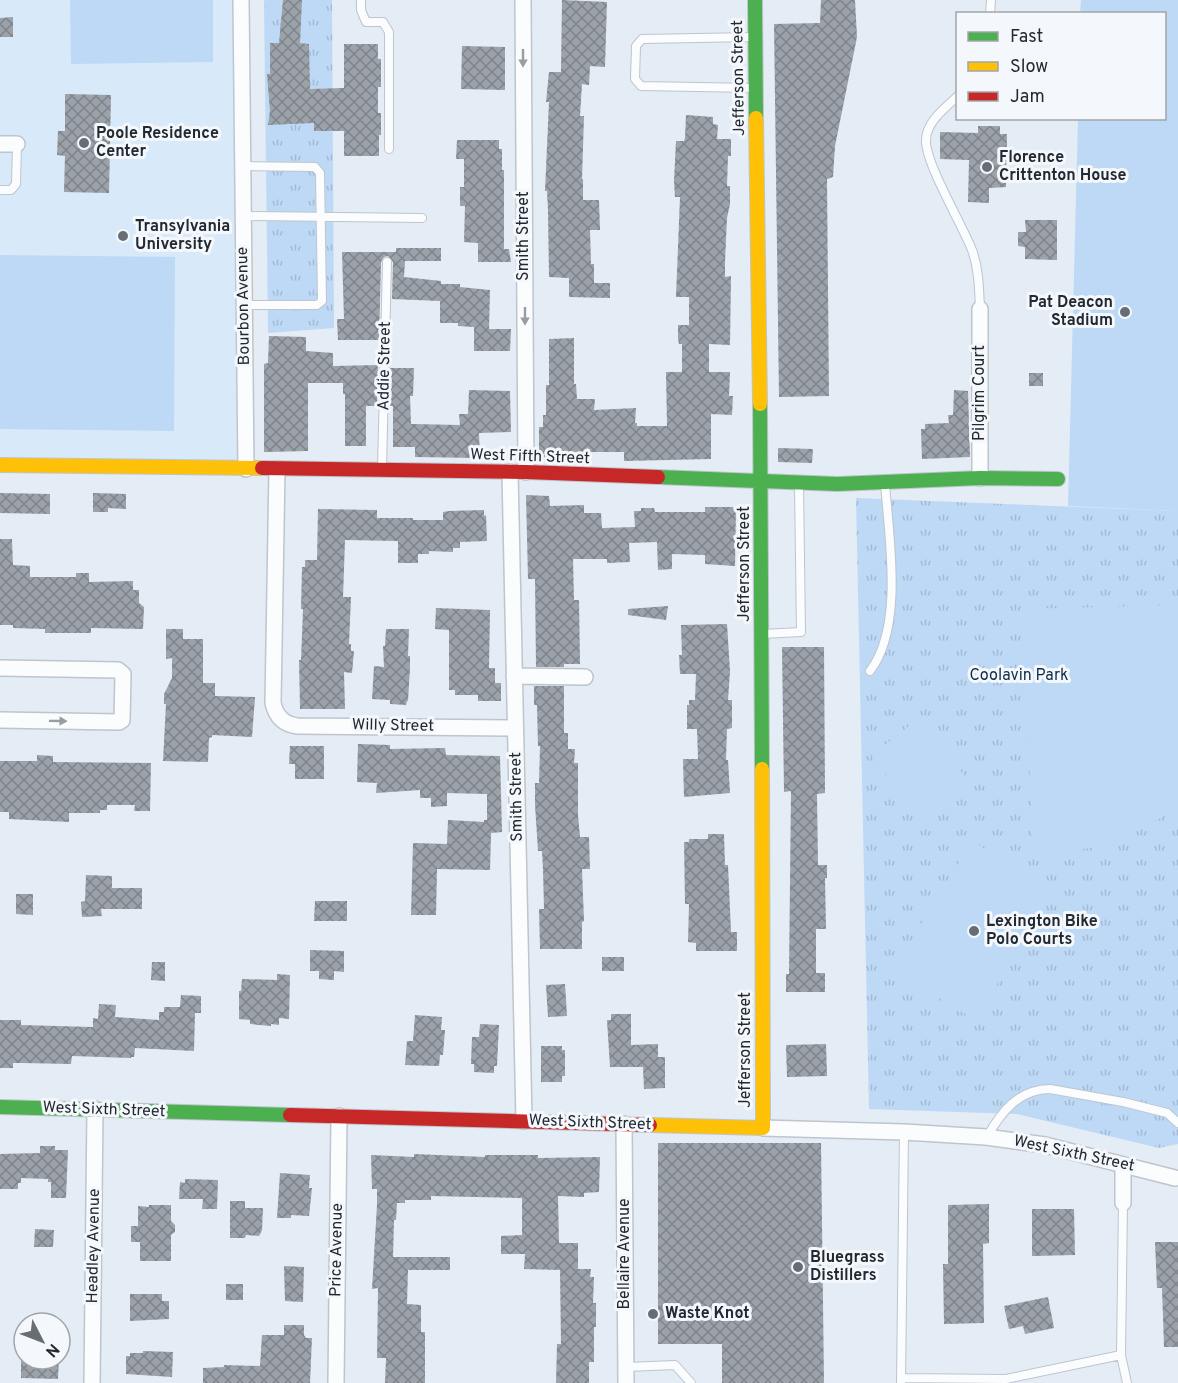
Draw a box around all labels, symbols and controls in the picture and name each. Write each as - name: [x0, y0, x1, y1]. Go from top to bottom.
- legend: [956, 12, 1166, 120]
- street label: Jefferson Street: [728, 20, 750, 136]
- text: Fast: [1010, 26, 1043, 49]
- one-way arrow: [518, 49, 528, 68]
- text: Slow: [1010, 56, 1048, 79]
- text: Jam: [1010, 86, 1045, 109]
- place label: Poole Residence Center: [96, 124, 219, 162]
- marker: Poole Residence Center: [77, 136, 91, 150]
- place label: Florence Crittenton House: [999, 148, 1127, 186]
- marker: Florence Crittenton House: [980, 160, 994, 174]
- street label: Smith Street: [514, 191, 534, 281]
- place label: Transylvania University: [135, 217, 230, 255]
- marker: Transylvania University: [116, 229, 130, 243]
- street label: Bourbon Avenue: [233, 247, 255, 365]
- place label: Pat Deacon Stadium: [1028, 293, 1113, 331]
- marker: Pat Deacon Stadium: [1118, 305, 1132, 319]
- one-way arrow: [520, 307, 530, 326]
- street label: Addie Street: [374, 321, 396, 411]
- street label: Pilgrim Court: [970, 345, 990, 441]
- street label: West Fifth Street: [470, 445, 590, 469]
- street label: Jefferson Street: [735, 506, 755, 622]
- park label: Coolavin Park: [969, 666, 1069, 686]
- street label: Willy Street: [352, 715, 434, 737]
- one-way arrow: [49, 716, 68, 726]
- street label: Smith Street: [506, 752, 528, 842]
- place label: Lexington Bike Polo Courts: [986, 912, 1098, 950]
- marker: Lexington Bike Polo Courts: [967, 924, 981, 938]
- street label: Jefferson Street: [736, 992, 756, 1108]
- street label: West Sixth Street: [42, 1098, 166, 1122]
- street label: West Sixth Street: [528, 1111, 652, 1135]
- street label: West Sixth Street: [1012, 1131, 1136, 1177]
- street label: Headley Avenue: [83, 1188, 105, 1304]
- street label: Bellaire Avenue: [615, 1198, 635, 1310]
- street label: Price Avenue: [326, 1203, 348, 1297]
- place label: Bluegrass Distillers: [810, 1248, 885, 1286]
- marker: Bluegrass Distillers: [791, 1260, 805, 1274]
- place label: Waste Knot: [665, 1304, 750, 1324]
- marker: Waste Knot: [646, 1307, 660, 1321]
- north arrow: [12, 1311, 72, 1371]
- text: N: [40, 1339, 63, 1361]

